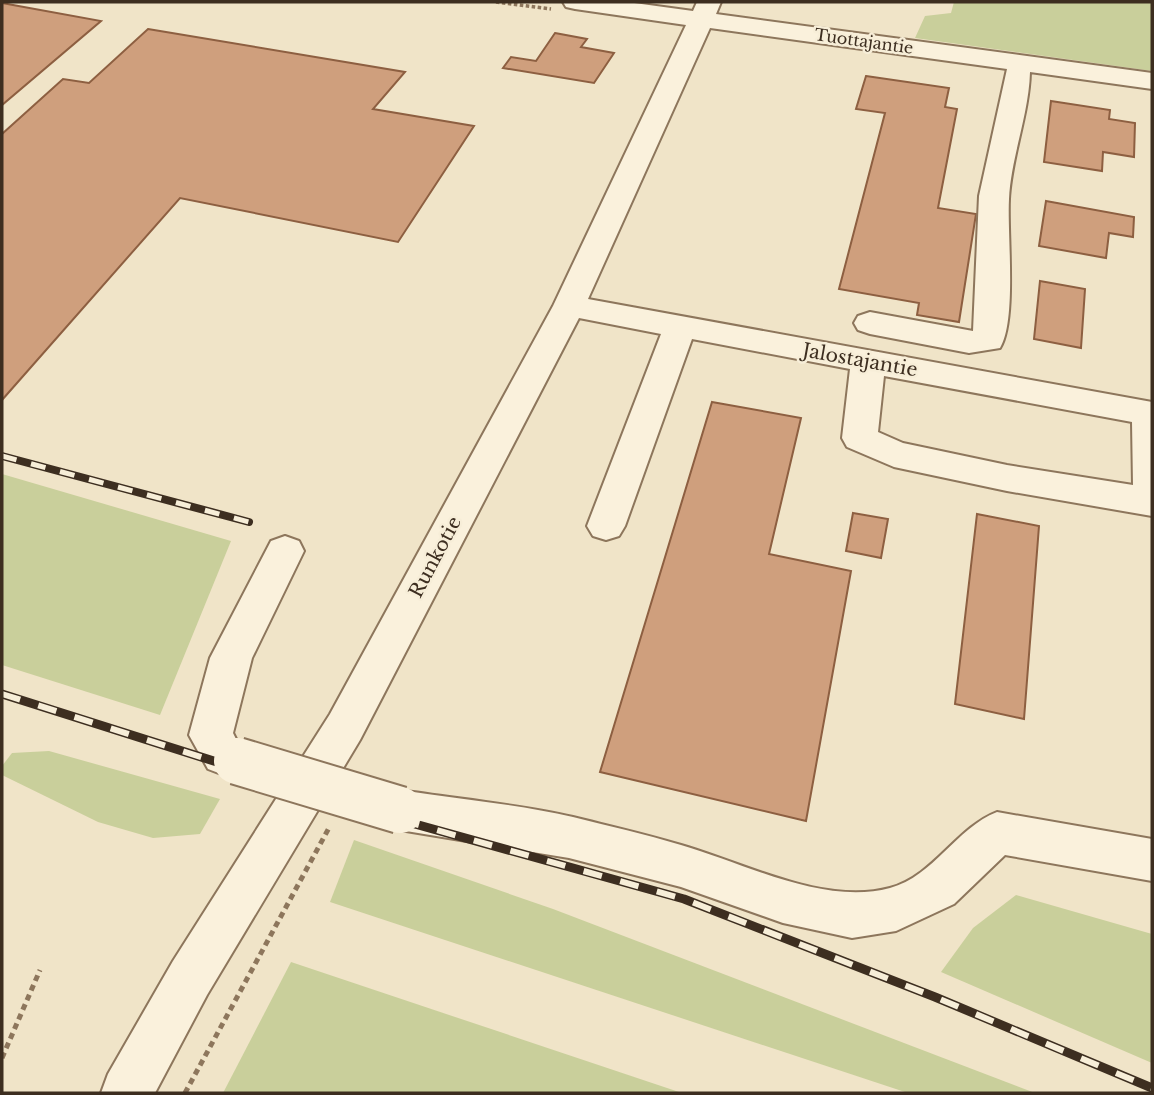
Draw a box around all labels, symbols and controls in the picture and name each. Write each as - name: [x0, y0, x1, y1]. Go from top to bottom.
- street label: Tuottajantie: [813, 24, 915, 58]
- street label: Jalostajantie: [798, 338, 919, 381]
- street label: Runkotie: [404, 512, 466, 602]

